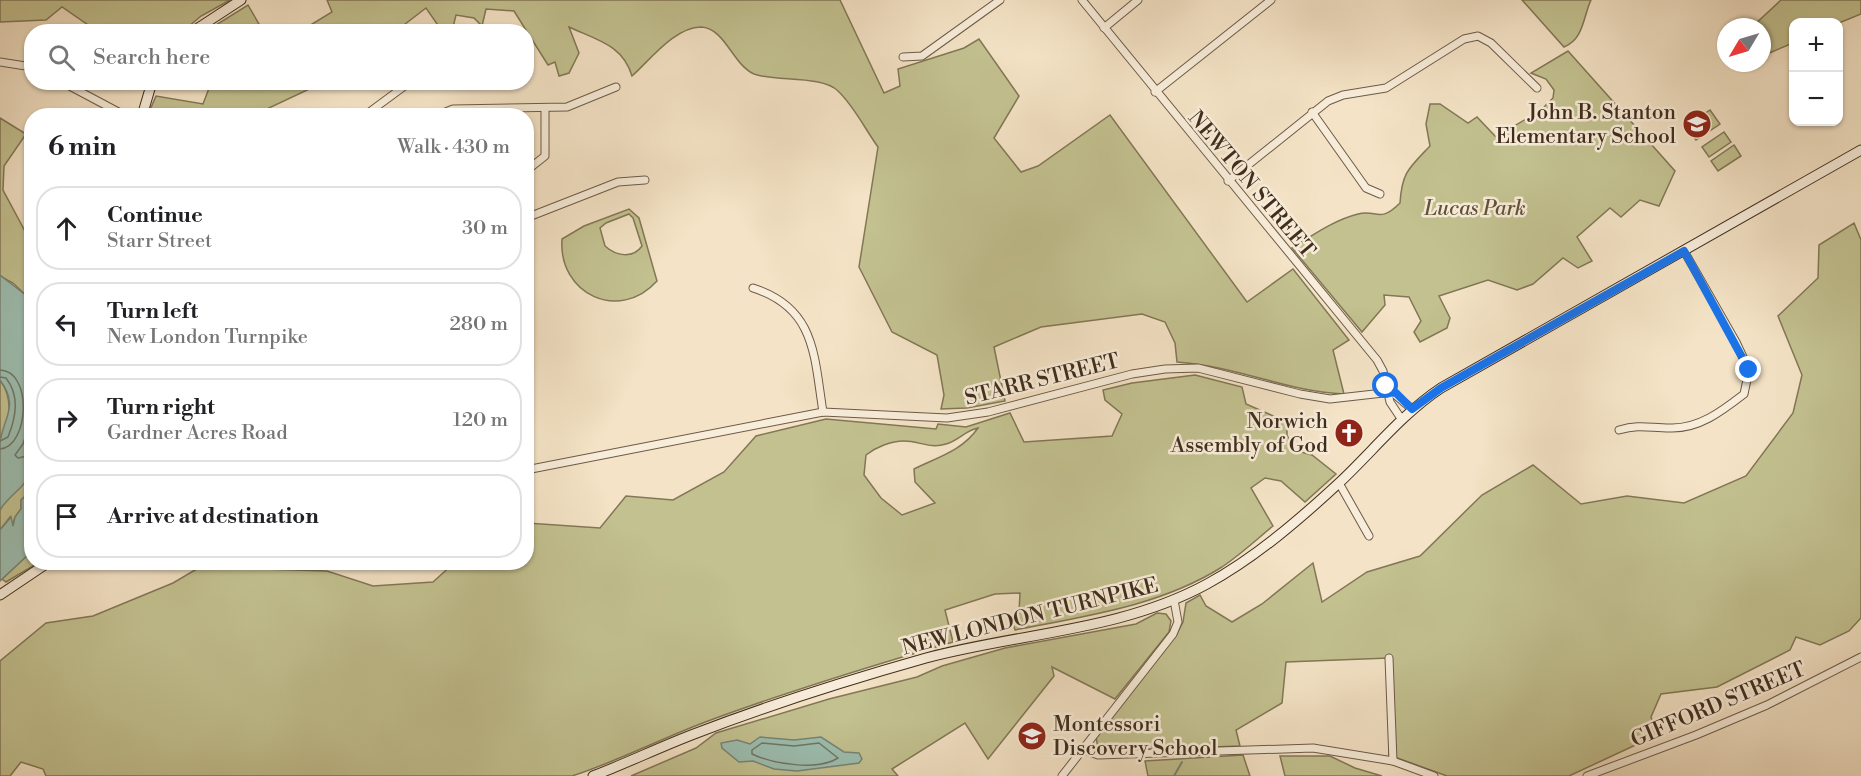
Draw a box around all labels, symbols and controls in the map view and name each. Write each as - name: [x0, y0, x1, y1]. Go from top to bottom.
- north arrow: [1717, 18, 1771, 72]
- map controls: [1789, 18, 1843, 126]
- button: +: [1789, 18, 1843, 72]
- search box: [24, 24, 534, 90]
- icon: search: [45, 41, 78, 74]
- text: Search here: [93, 44, 210, 71]
- button: −: [1789, 72, 1843, 126]
- place label: John B. Stanton Elementary School: [1496, 100, 1676, 150]
- street label: NEWTON STREET: [1182, 106, 1320, 264]
- school or university icon: John B. Stanton Elementary School: [1681, 108, 1713, 140]
- text: 6 min: [48, 131, 116, 163]
- text: Walk · 430 m: [397, 135, 510, 160]
- park label: Lucas Park: [1423, 196, 1526, 222]
- text: Continue: [107, 202, 203, 229]
- icon: ahead: [50, 212, 83, 245]
- text: 30 m: [462, 216, 508, 241]
- text: Starr Street: [107, 229, 212, 254]
- text: Turn left: [107, 298, 198, 325]
- icon: left: [50, 308, 83, 341]
- text: 280 m: [449, 312, 508, 337]
- text: New London Turnpike: [107, 325, 308, 350]
- street label: STARR STREET: [962, 348, 1122, 412]
- route end: [1735, 356, 1761, 382]
- route start: [1372, 372, 1398, 398]
- text: Turn right: [107, 394, 215, 421]
- icon: right: [50, 404, 83, 437]
- text: 120 m: [453, 408, 508, 433]
- place label: Norwich Assembly of God: [1170, 409, 1328, 459]
- church icon: Norwich Assembly of God: [1333, 417, 1365, 449]
- text: Gardner Acres Road: [107, 421, 288, 446]
- icon: arrive: [50, 500, 83, 533]
- text: Arrive at destination: [107, 503, 319, 530]
- street label: NEW LONDON TURNPIKE: [899, 573, 1161, 661]
- street label: GIFFORD STREET: [1627, 656, 1810, 753]
- place label: Montessori Discovery School: [1053, 712, 1217, 762]
- school or university icon: Montessori Discovery School: [1016, 720, 1048, 752]

